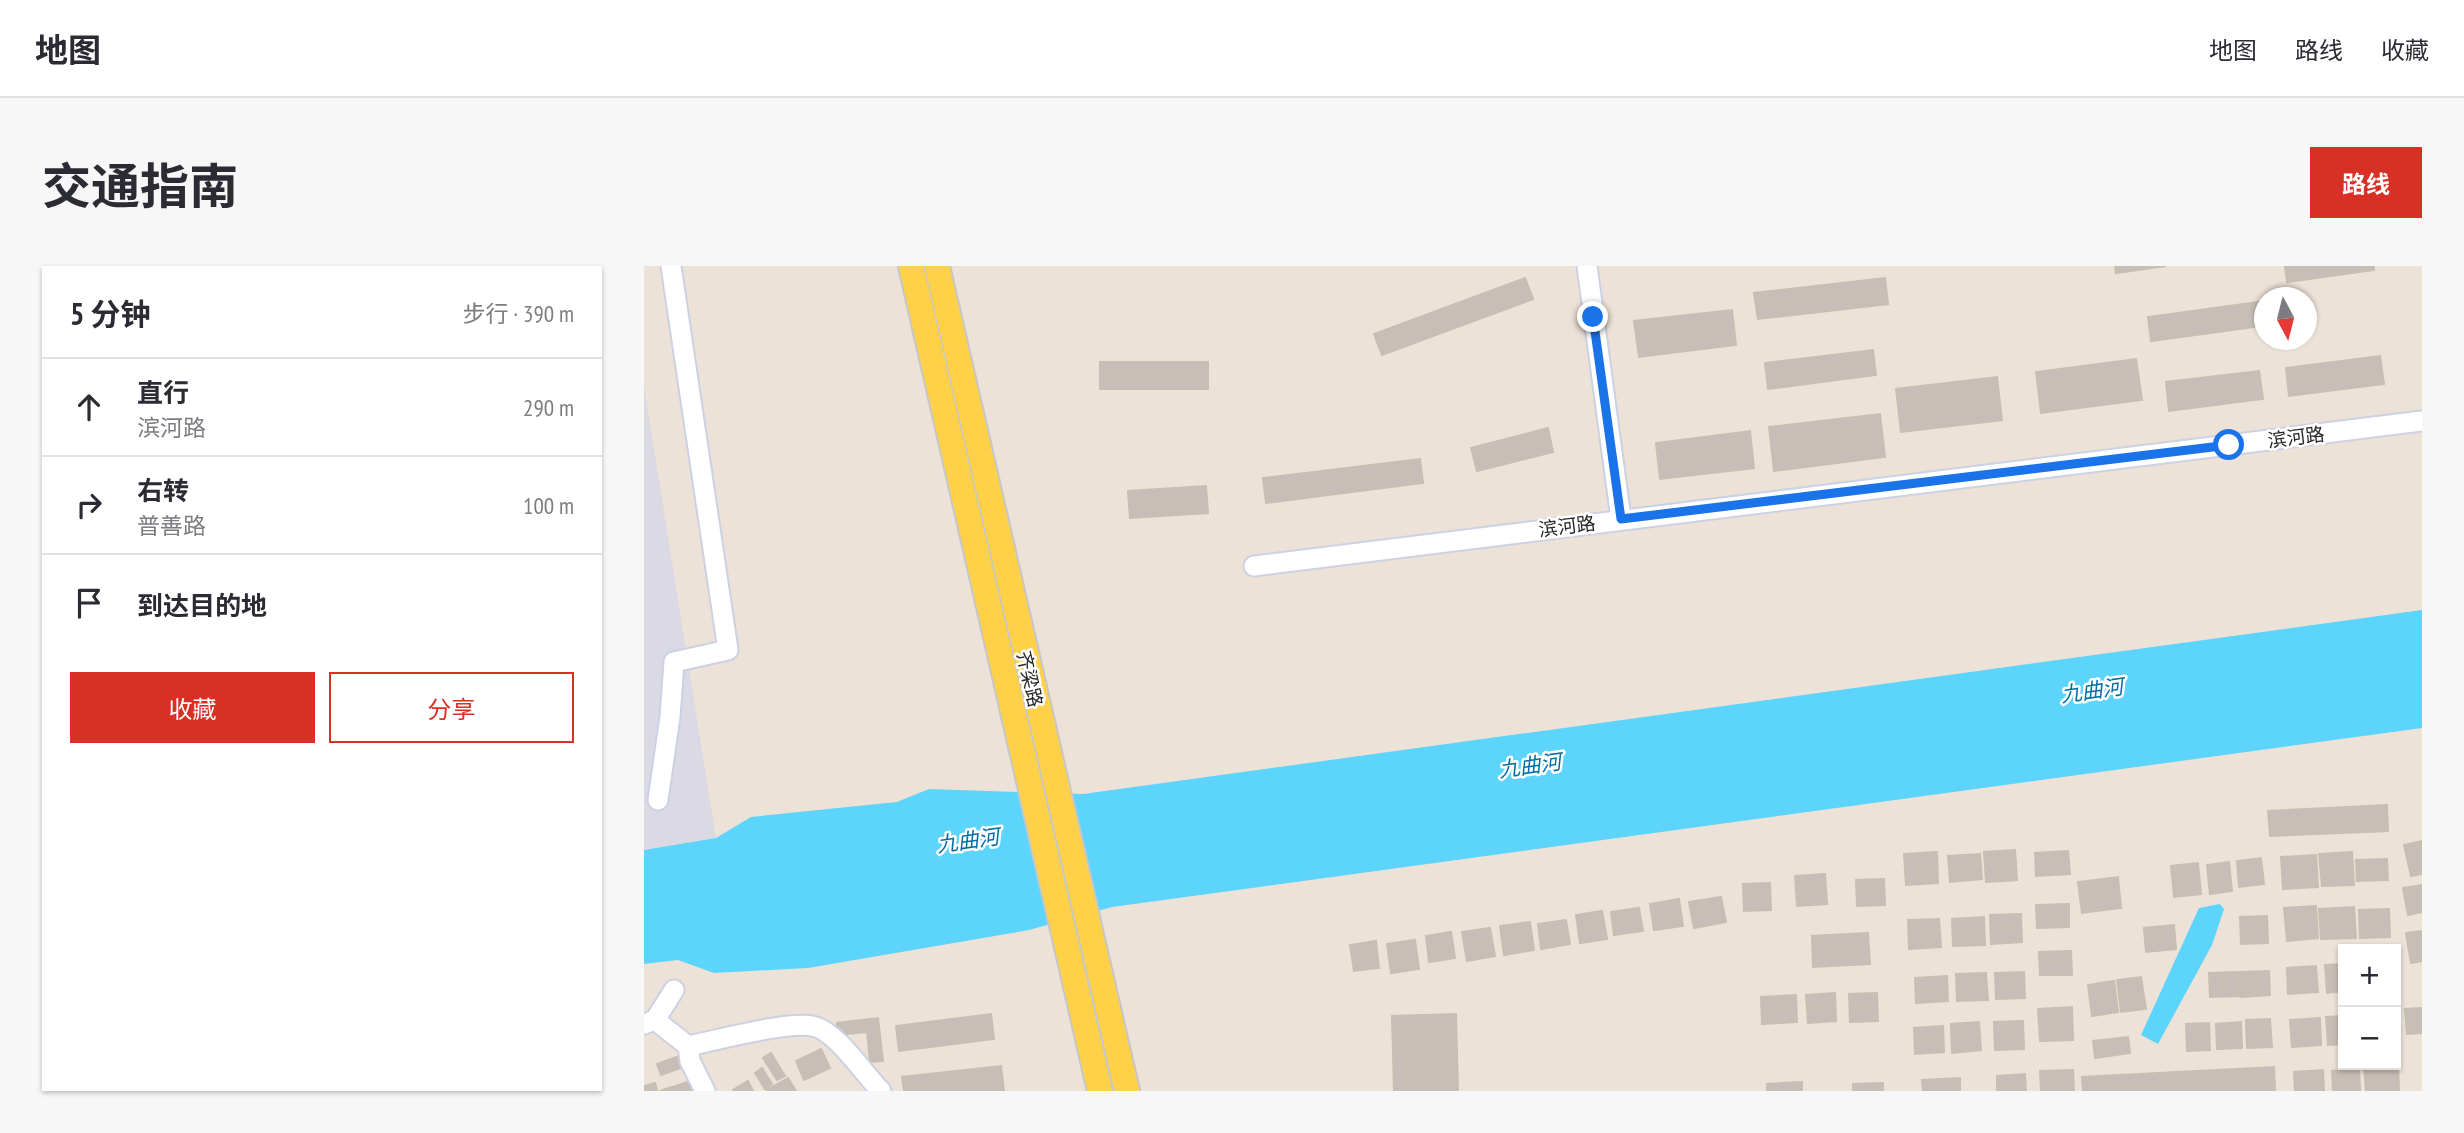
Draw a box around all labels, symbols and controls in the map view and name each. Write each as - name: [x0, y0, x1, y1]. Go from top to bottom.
- text: 地图: [35, 28, 101, 71]
- text: 地图: [2209, 35, 2257, 66]
- text: 路线: [2295, 35, 2343, 66]
- text: 收藏: [2381, 35, 2429, 66]
- button: 路线: [2310, 147, 2422, 218]
- text: 交通指南: [42, 154, 238, 218]
- north arrow: [2254, 287, 2317, 350]
- text: 5 分钟: [70, 294, 151, 333]
- text: 步行 · 390 m: [462, 299, 574, 328]
- route end: [1577, 301, 1608, 332]
- text: 直行: [137, 376, 189, 409]
- icon: ahead: [70, 388, 108, 426]
- text: 290 m: [523, 393, 574, 422]
- text: 滨河路: [137, 413, 206, 442]
- street label: 滨河路: [2266, 422, 2326, 452]
- route start: [2213, 429, 2244, 460]
- text: 右转: [137, 474, 189, 507]
- icon: right: [70, 486, 108, 524]
- text: 100 m: [523, 491, 574, 520]
- text: 普善路: [137, 511, 206, 540]
- street label: 滨河路: [1537, 511, 1597, 541]
- icon: arrive: [70, 584, 108, 622]
- text: 到达目的地: [137, 589, 267, 622]
- street label: 齐梁路: [1012, 649, 1048, 709]
- button: 收藏: [70, 672, 315, 743]
- button: 分享: [329, 672, 574, 743]
- water label: 九曲河: [2059, 672, 2129, 708]
- water label: 九曲河: [1497, 747, 1567, 783]
- water label: 九曲河: [935, 822, 1005, 858]
- map controls: [2338, 944, 2401, 1070]
- button: +: [2338, 944, 2401, 1007]
- button: −: [2338, 1007, 2401, 1070]

